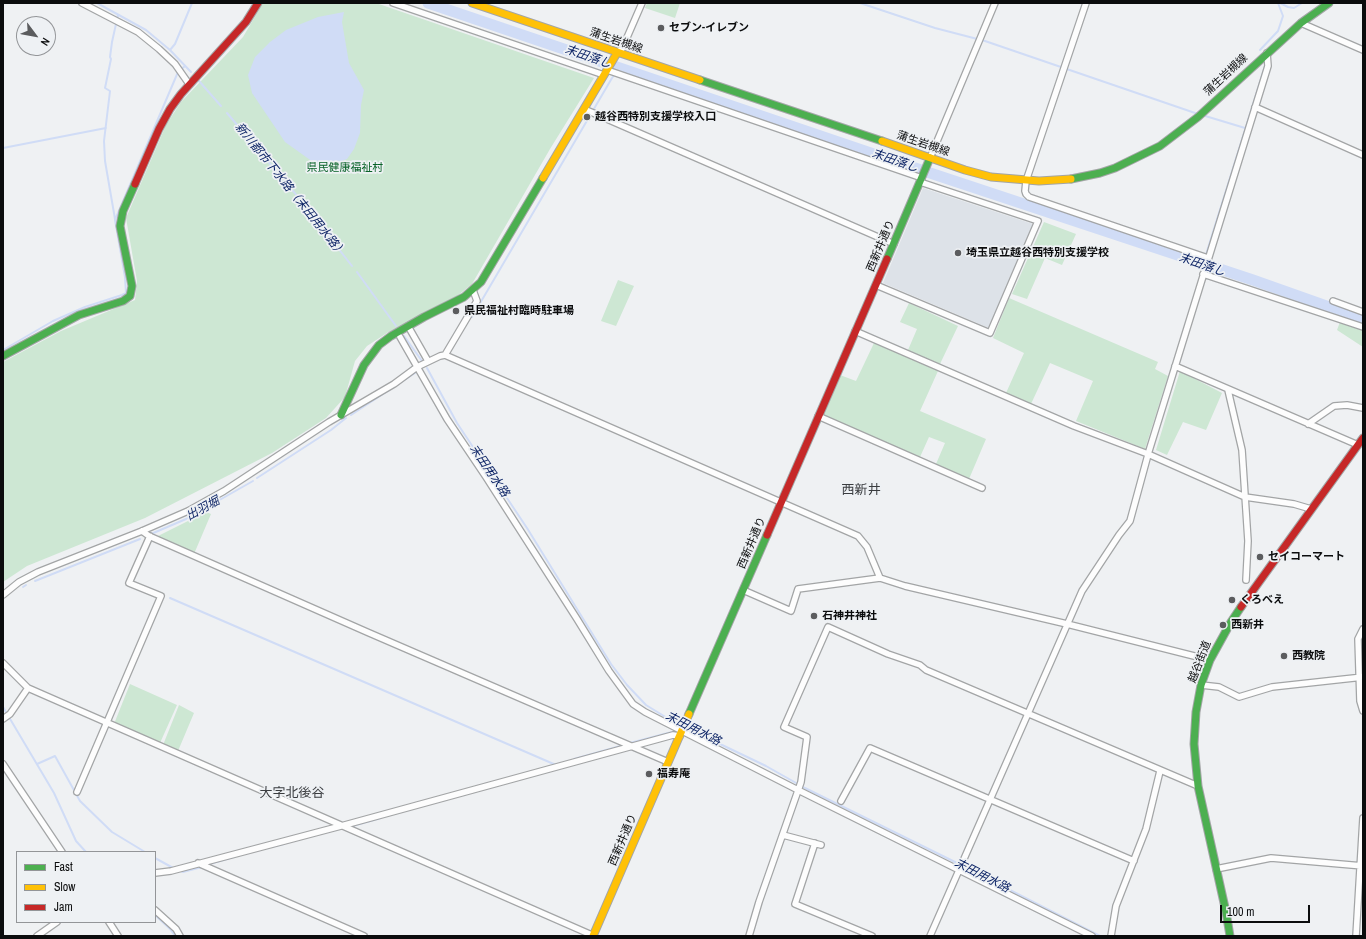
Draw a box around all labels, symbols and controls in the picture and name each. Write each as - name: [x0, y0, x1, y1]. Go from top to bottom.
- north arrow: [16, 16, 56, 56]
- place label: セブン-イレブン: [669, 21, 749, 35]
- marker: セブン-イレブン: [656, 23, 666, 33]
- street label: 蒲生岩槻線: [588, 26, 644, 56]
- text: N: [38, 35, 53, 48]
- water label: 末田落し: [563, 42, 613, 72]
- street label: 蒲生岩槻線: [1201, 51, 1251, 99]
- place label: 越谷西特別支援学校入口: [595, 110, 716, 124]
- marker: 越谷西特別支援学校入口: [582, 112, 592, 122]
- water label: 新川都市下水路（末田用水路）: [232, 120, 348, 260]
- street label: 蒲生岩槻線: [895, 129, 951, 159]
- water label: 末田落し: [870, 146, 920, 176]
- park label: 県民健康福祉村: [307, 161, 383, 175]
- street label: 西新井通り: [864, 218, 898, 274]
- place label: 埼玉県立越谷西特別支援学校: [966, 246, 1109, 260]
- marker: 埼玉県立越谷西特別支援学校: [953, 248, 963, 258]
- water label: 末田落し: [1177, 250, 1227, 280]
- place label: 県民福祉村臨時駐車場: [464, 304, 574, 318]
- marker: 県民福祉村臨時駐車場: [451, 306, 461, 316]
- water label: 末田用水路: [466, 442, 512, 500]
- district label: 西新井: [842, 483, 880, 499]
- water label: 出羽堀: [184, 494, 222, 524]
- street label: 西新井通り: [735, 515, 769, 571]
- place label: セイコーマート: [1268, 550, 1345, 564]
- marker: セイコーマート: [1255, 552, 1265, 562]
- place label: くろべえ: [1240, 593, 1284, 607]
- marker: くろべえ: [1227, 595, 1237, 605]
- place label: 石神井神社: [822, 609, 877, 623]
- marker: 石神井神社: [809, 611, 819, 621]
- place label: 西新井: [1231, 618, 1264, 632]
- marker: 西新井: [1218, 620, 1228, 630]
- street label: 越谷街道: [1186, 639, 1214, 685]
- place label: 西教院: [1292, 649, 1325, 663]
- marker: 西教院: [1279, 651, 1289, 661]
- water label: 末田用水路: [663, 709, 723, 749]
- place label: 福寿庵: [657, 767, 690, 781]
- marker: 福寿庵: [644, 769, 654, 779]
- district label: 大字北後谷: [260, 786, 324, 802]
- street label: 西新井通り: [606, 812, 640, 868]
- legend: [16, 851, 156, 923]
- water label: 末田用水路: [952, 856, 1012, 896]
- text: Fast: [54, 859, 73, 875]
- text: Slow: [54, 879, 75, 895]
- scale bar: [1222, 897, 1312, 923]
- text: Jam: [54, 899, 73, 915]
- text: 100 m: [1227, 904, 1254, 920]

